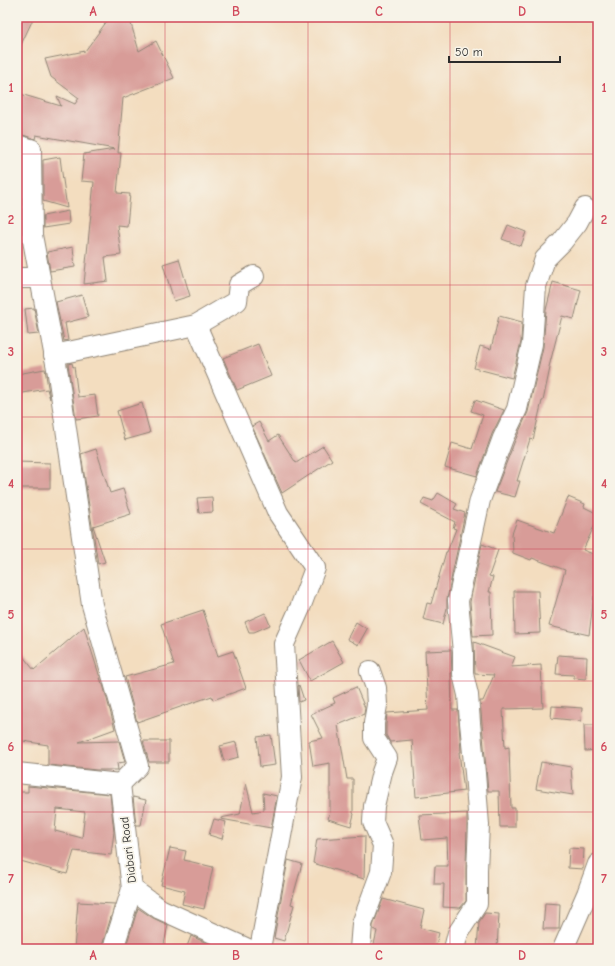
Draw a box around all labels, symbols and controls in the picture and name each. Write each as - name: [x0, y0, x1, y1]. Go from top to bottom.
- text: A: [89, 4, 97, 19]
- text: B: [232, 4, 240, 19]
- text: C: [375, 4, 383, 19]
- text: D: [518, 4, 526, 19]
- scale bar: [449, 38, 560, 64]
- text: 50 m: [455, 45, 483, 59]
- text: 1: [8, 80, 14, 95]
- text: 1: [601, 80, 607, 95]
- text: 2: [8, 212, 14, 227]
- text: 2: [601, 212, 607, 227]
- text: 3: [8, 344, 14, 359]
- text: 3: [601, 344, 607, 359]
- text: 4: [8, 476, 14, 491]
- text: 4: [601, 476, 607, 491]
- text: 5: [8, 607, 15, 622]
- text: 5: [601, 607, 608, 622]
- text: 6: [8, 739, 15, 754]
- text: 6: [601, 739, 608, 754]
- street label: Diabari Road: [117, 816, 139, 884]
- text: 7: [8, 871, 14, 886]
- text: 7: [601, 871, 607, 886]
- text: A: [89, 948, 97, 963]
- text: B: [232, 948, 240, 963]
- text: C: [375, 948, 383, 963]
- text: D: [518, 948, 526, 963]

